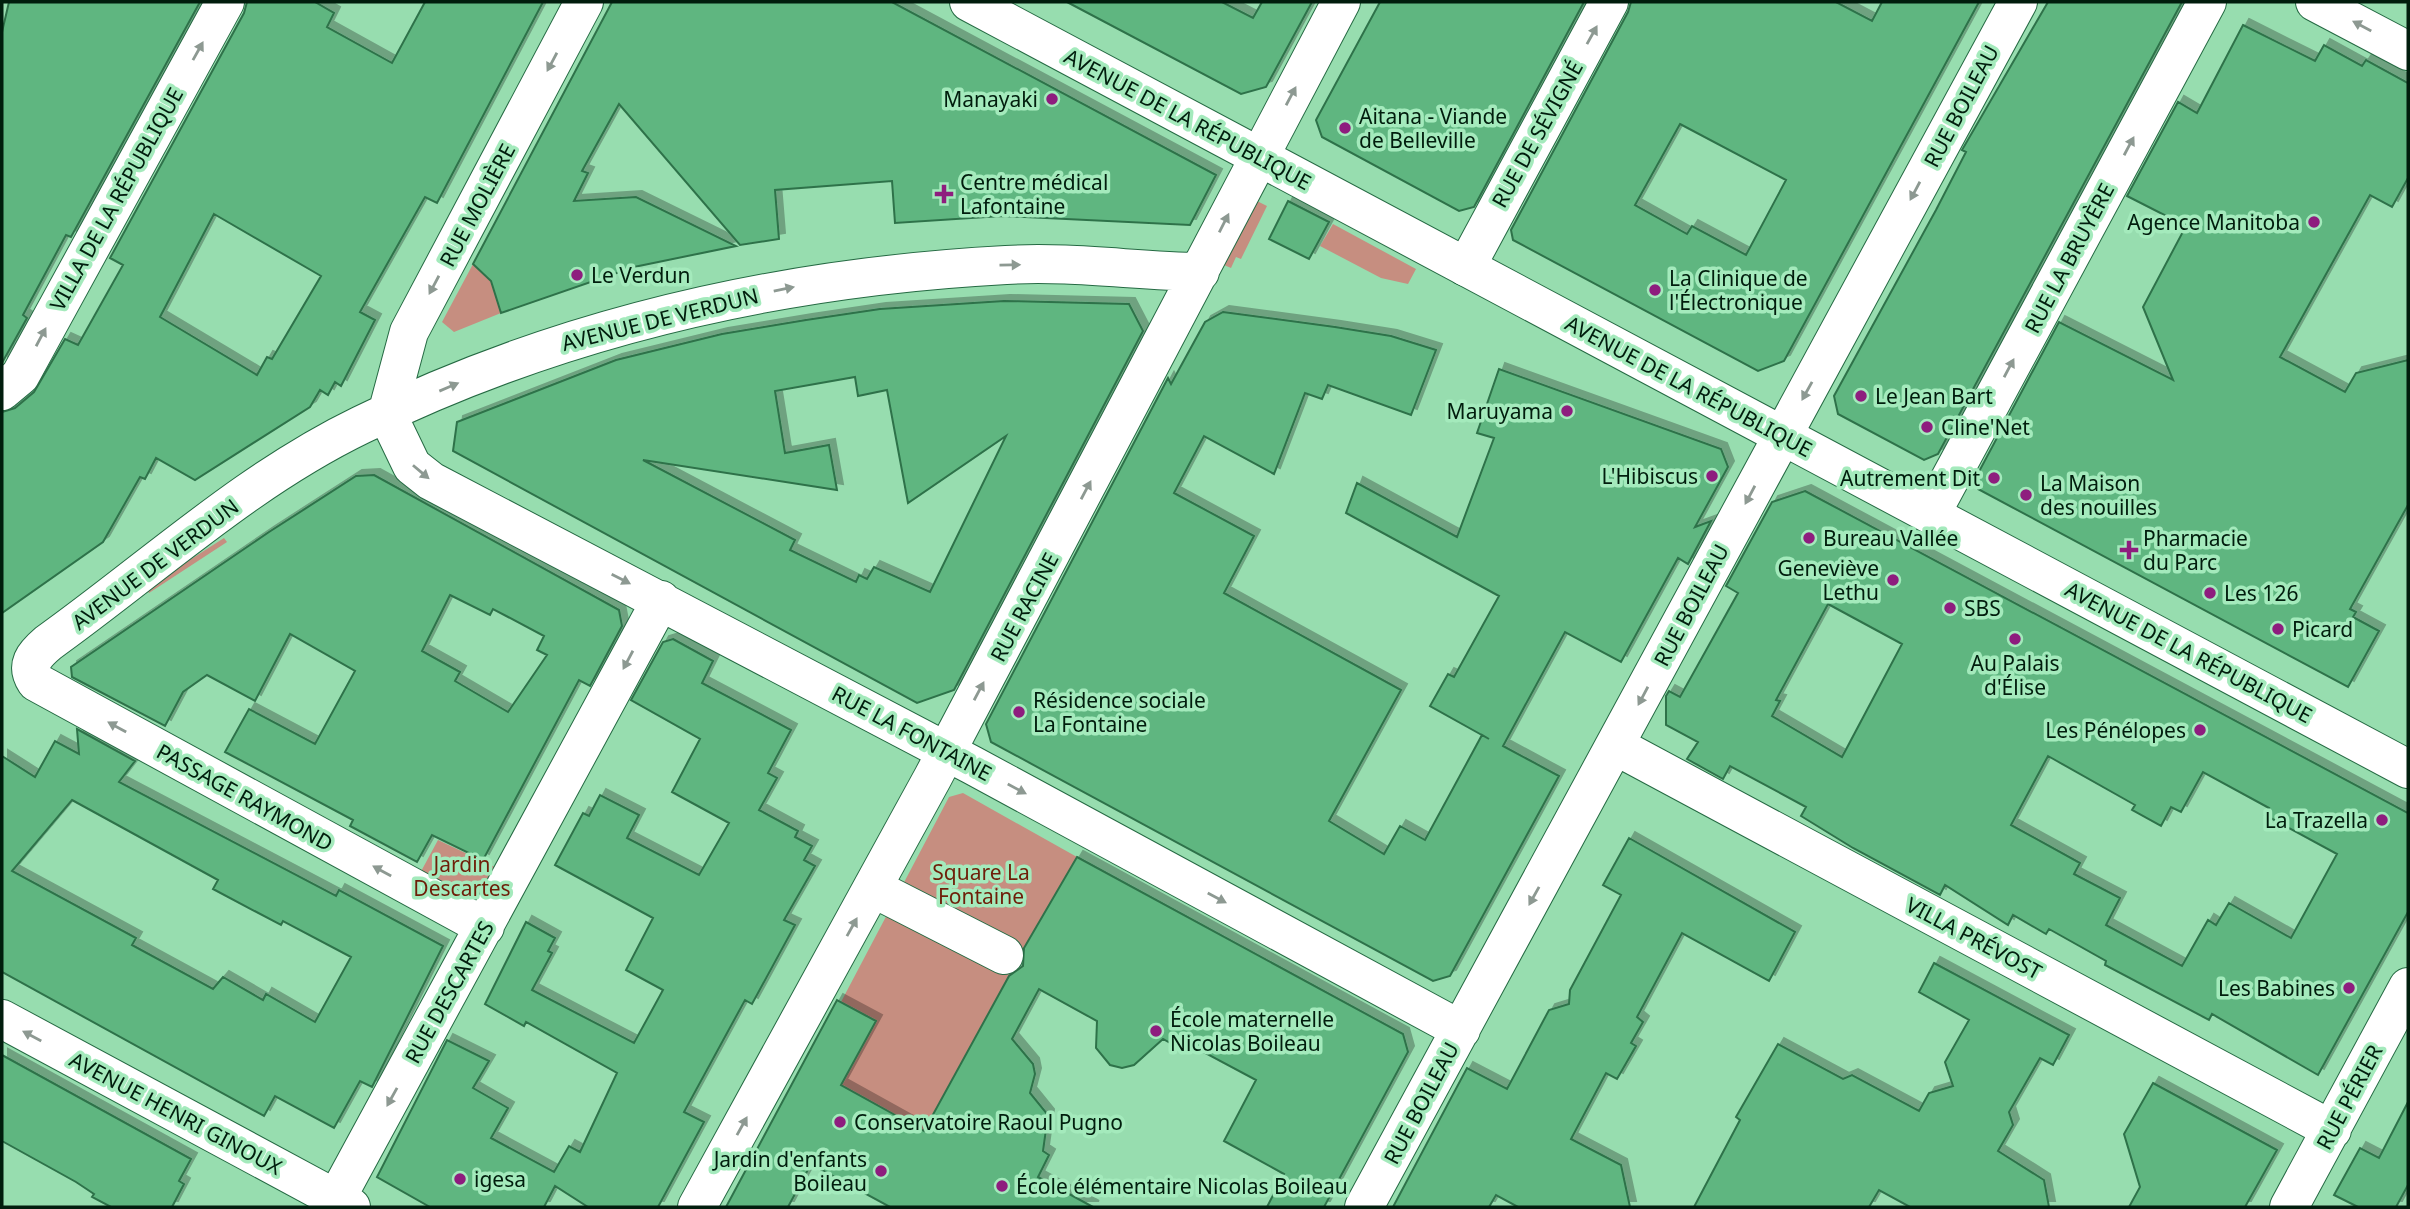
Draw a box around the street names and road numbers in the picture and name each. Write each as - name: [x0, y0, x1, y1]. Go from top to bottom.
- street label: RUE BOILEAU: [1917, 40, 2005, 172]
- street label: AVENUE DE LA RÉPUBLIQUE: [1060, 42, 1316, 196]
- street label: RUE DE SÉVIGNÉ: [1485, 56, 1589, 212]
- street label: VILLA DE LA RÉPUBLIQUE: [43, 82, 189, 316]
- street label: RUE MOLIÈRE: [433, 139, 521, 271]
- street label: RUE LA BRUYÈRE: [2018, 178, 2120, 338]
- street label: AVENUE DE VERDUN: [559, 281, 761, 357]
- street label: AVENUE DE LA RÉPUBLIQUE: [1561, 309, 1817, 463]
- street label: AVENUE DE VERDUN: [66, 492, 244, 636]
- street label: RUE BOILEAU: [1647, 539, 1735, 671]
- street label: RUE RACINE: [984, 548, 1064, 666]
- street label: AVENUE DE LA RÉPUBLIQUE: [2061, 575, 2317, 729]
- street label: RUE LA FONTAINE: [827, 679, 997, 787]
- street label: PASSAGE RAYMOND: [152, 737, 338, 857]
- street label: VILLA PRÉVOST: [1901, 890, 2047, 986]
- street label: RUE DESCARTES: [398, 916, 500, 1068]
- street label: RUE BOILEAU: [1377, 1037, 1465, 1169]
- street label: RUE PÉRIER: [2310, 1040, 2388, 1154]
- street label: AVENUE HENRI GINOUX: [65, 1045, 288, 1181]

